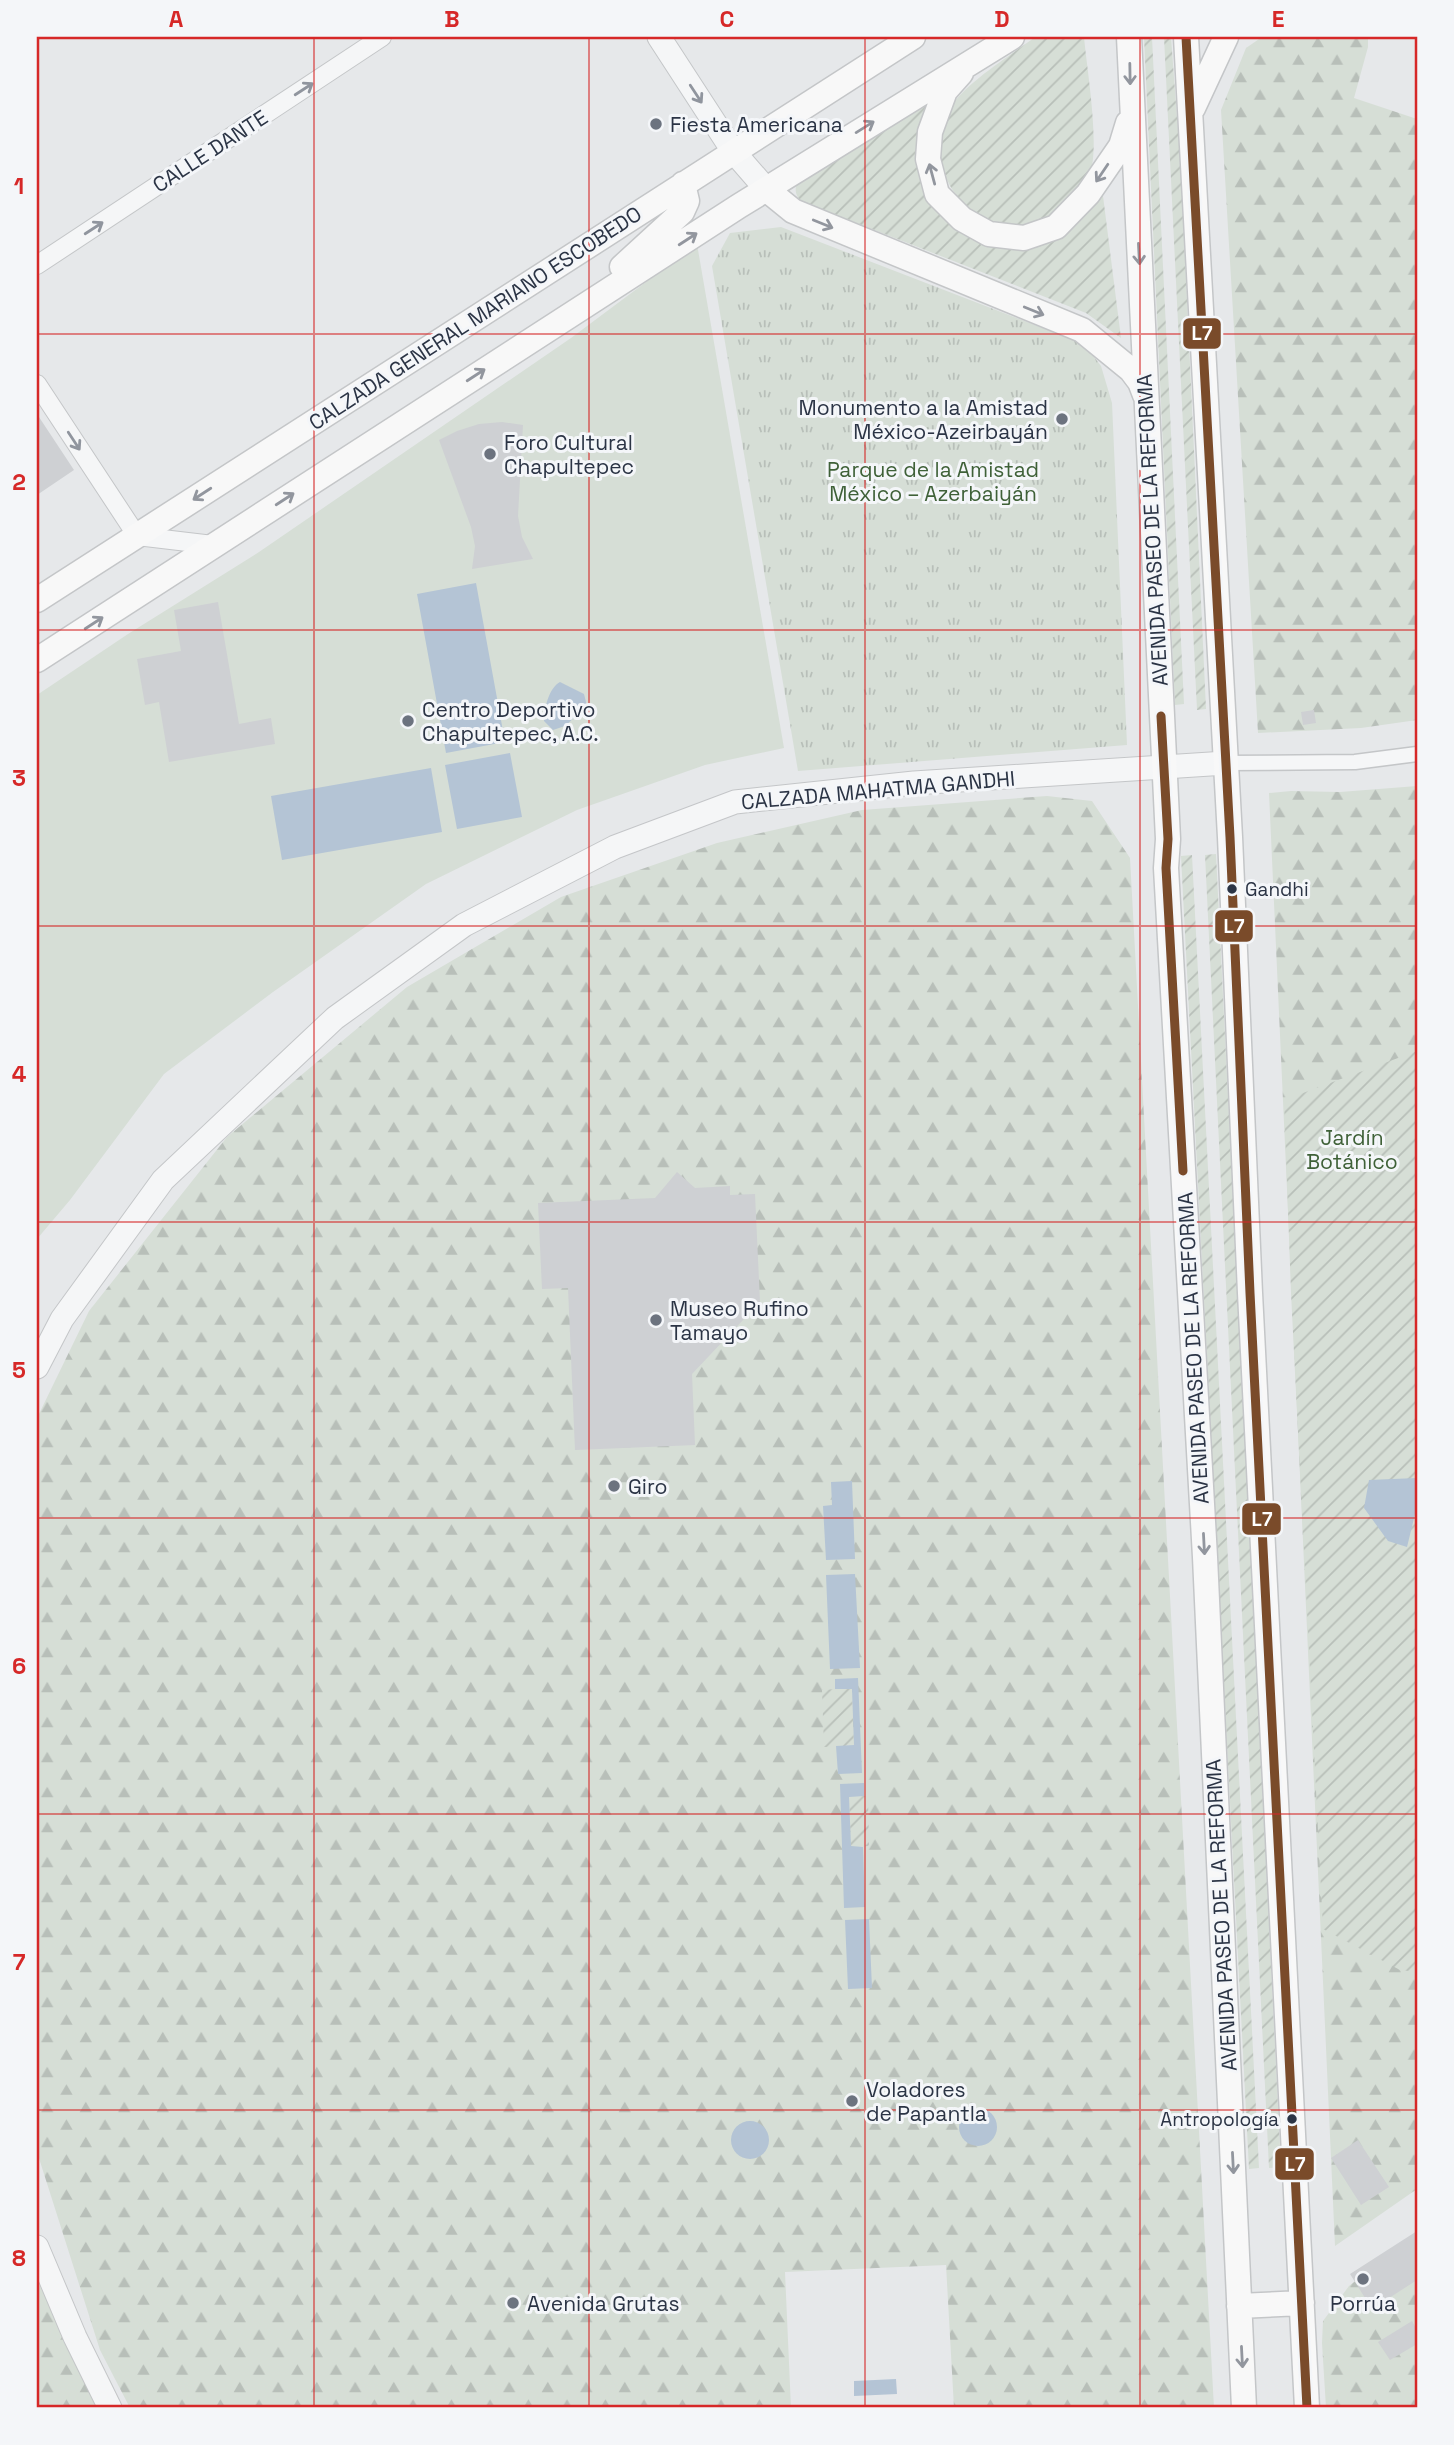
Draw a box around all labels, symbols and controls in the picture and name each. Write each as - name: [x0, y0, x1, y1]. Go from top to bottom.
- text: A: [169, 4, 184, 34]
- text: B: [444, 4, 460, 34]
- text: C: [720, 4, 734, 34]
- text: D: [994, 4, 1010, 34]
- text: E: [1272, 4, 1284, 34]
- one-way arrow: [1124, 63, 1137, 86]
- one-way arrow: [294, 81, 313, 96]
- one-way arrow: [689, 84, 703, 103]
- street label: CALLE DANTE: [147, 104, 273, 198]
- place label: Fiesta Americana: [670, 111, 843, 138]
- marker: Fiesta Americana: [648, 116, 664, 132]
- one-way arrow: [855, 119, 875, 133]
- one-way arrow: [924, 163, 937, 185]
- one-way arrow: [1095, 163, 1109, 182]
- text: 1: [14, 171, 24, 201]
- street label: CALZADA GENERAL MARIANO ESCOBEDO: [303, 200, 647, 436]
- one-way arrow: [812, 218, 834, 231]
- one-way arrow: [83, 220, 103, 234]
- one-way arrow: [677, 231, 697, 245]
- one-way arrow: [1133, 242, 1146, 264]
- one-way arrow: [1022, 305, 1044, 318]
- line badge: L7: [1182, 317, 1222, 350]
- text: L7: [1192, 321, 1213, 346]
- one-way arrow: [466, 368, 485, 383]
- street label: AVENIDA PASEO DE LA REFORMA: [1130, 373, 1174, 687]
- place label: Monumento a la Amistad México-Azeirbayán: [799, 394, 1048, 445]
- marker: Monumento a la Amistad México-Azeirbayán: [1054, 411, 1070, 427]
- place label: Foro Cultural Chapultepec: [504, 429, 634, 480]
- one-way arrow: [68, 430, 82, 450]
- marker: Foro Cultural Chapultepec: [482, 446, 498, 462]
- park label: Parque de la Amistad México – Azerbaiyán: [827, 456, 1039, 507]
- text: 2: [12, 467, 26, 497]
- one-way arrow: [193, 487, 212, 501]
- one-way arrow: [275, 492, 294, 506]
- one-way arrow: [84, 615, 103, 630]
- place label: Centro Deportivo Chapultepec, A.C.: [422, 696, 599, 747]
- marker: Centro Deportivo Chapultepec, A.C.: [400, 713, 416, 729]
- text: 3: [12, 763, 26, 793]
- street label: CALZADA MAHATMA GANDHI: [740, 765, 1016, 815]
- place label: Gandhi: [1245, 877, 1309, 902]
- marker: Gandhi: [1225, 882, 1239, 896]
- line badge: L7: [1214, 909, 1254, 943]
- text: L7: [1224, 914, 1245, 939]
- text: 4: [12, 1059, 27, 1089]
- park label: Jardín Botánico: [1306, 1124, 1398, 1175]
- street label: AVENIDA PASEO DE LA REFORMA: [1171, 1191, 1215, 1505]
- place label: Museo Rufino Tamayo: [670, 1295, 809, 1346]
- marker: Museo Rufino Tamayo: [648, 1312, 664, 1328]
- text: 5: [12, 1355, 26, 1385]
- place label: Giro: [628, 1473, 668, 1500]
- marker: Giro: [606, 1478, 622, 1494]
- line badge: L7: [1241, 1502, 1282, 1536]
- text: L7: [1252, 1507, 1273, 1532]
- one-way arrow: [1198, 1533, 1211, 1555]
- text: 6: [12, 1651, 26, 1681]
- street label: AVENIDA PASEO DE LA REFORMA: [1199, 1758, 1243, 2072]
- text: 7: [13, 1947, 26, 1977]
- place label: Voladores de Papantla: [866, 2076, 987, 2127]
- marker: Voladores de Papantla: [844, 2093, 860, 2109]
- place label: Antropología: [1160, 2107, 1279, 2132]
- marker: Antropología: [1285, 2112, 1299, 2126]
- line badge: L7: [1274, 2147, 1315, 2181]
- one-way arrow: [1226, 2151, 1239, 2174]
- text: L7: [1285, 2152, 1306, 2177]
- text: 8: [12, 2243, 26, 2273]
- marker: Porrúa: [1355, 2271, 1371, 2287]
- place label: Avenida Grutas: [527, 2290, 679, 2317]
- place label: Porrúa: [1330, 2290, 1396, 2317]
- marker: Avenida Grutas: [505, 2295, 521, 2311]
- one-way arrow: [1235, 2345, 1248, 2368]

